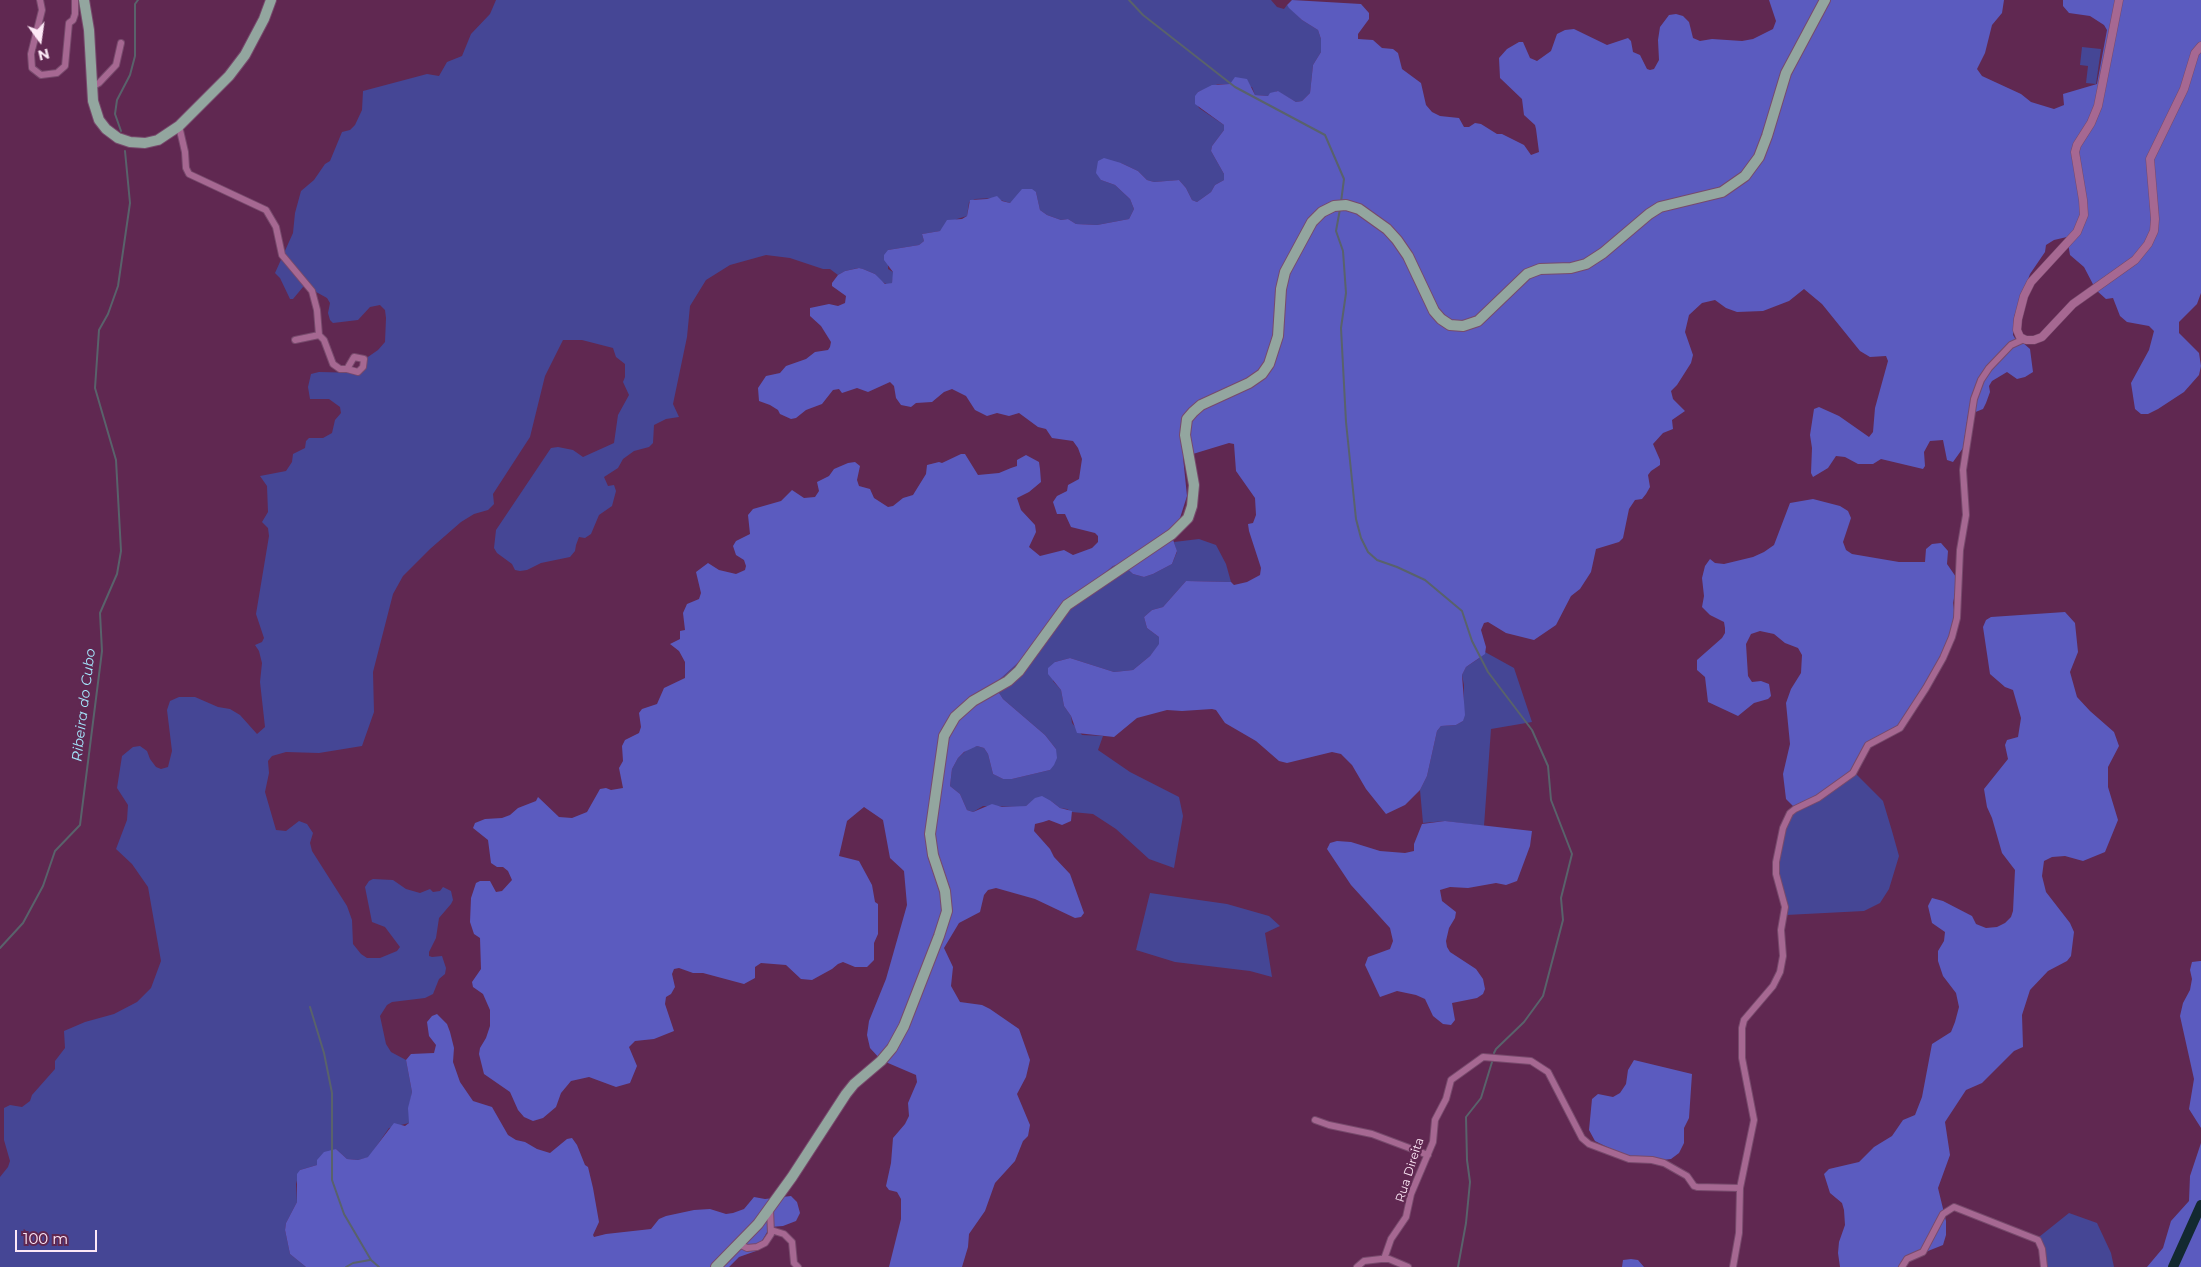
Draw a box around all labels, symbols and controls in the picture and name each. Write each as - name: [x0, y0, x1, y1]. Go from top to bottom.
- north arrow: [15, 15, 65, 65]
- text: N: [36, 44, 51, 65]
- water label: Ribeira do Cubo: [69, 648, 99, 762]
- street label: Rua Direita: [1393, 1136, 1427, 1204]
- scale bar: [18, 1220, 100, 1252]
- text: 100 m: [23, 1229, 68, 1248]

